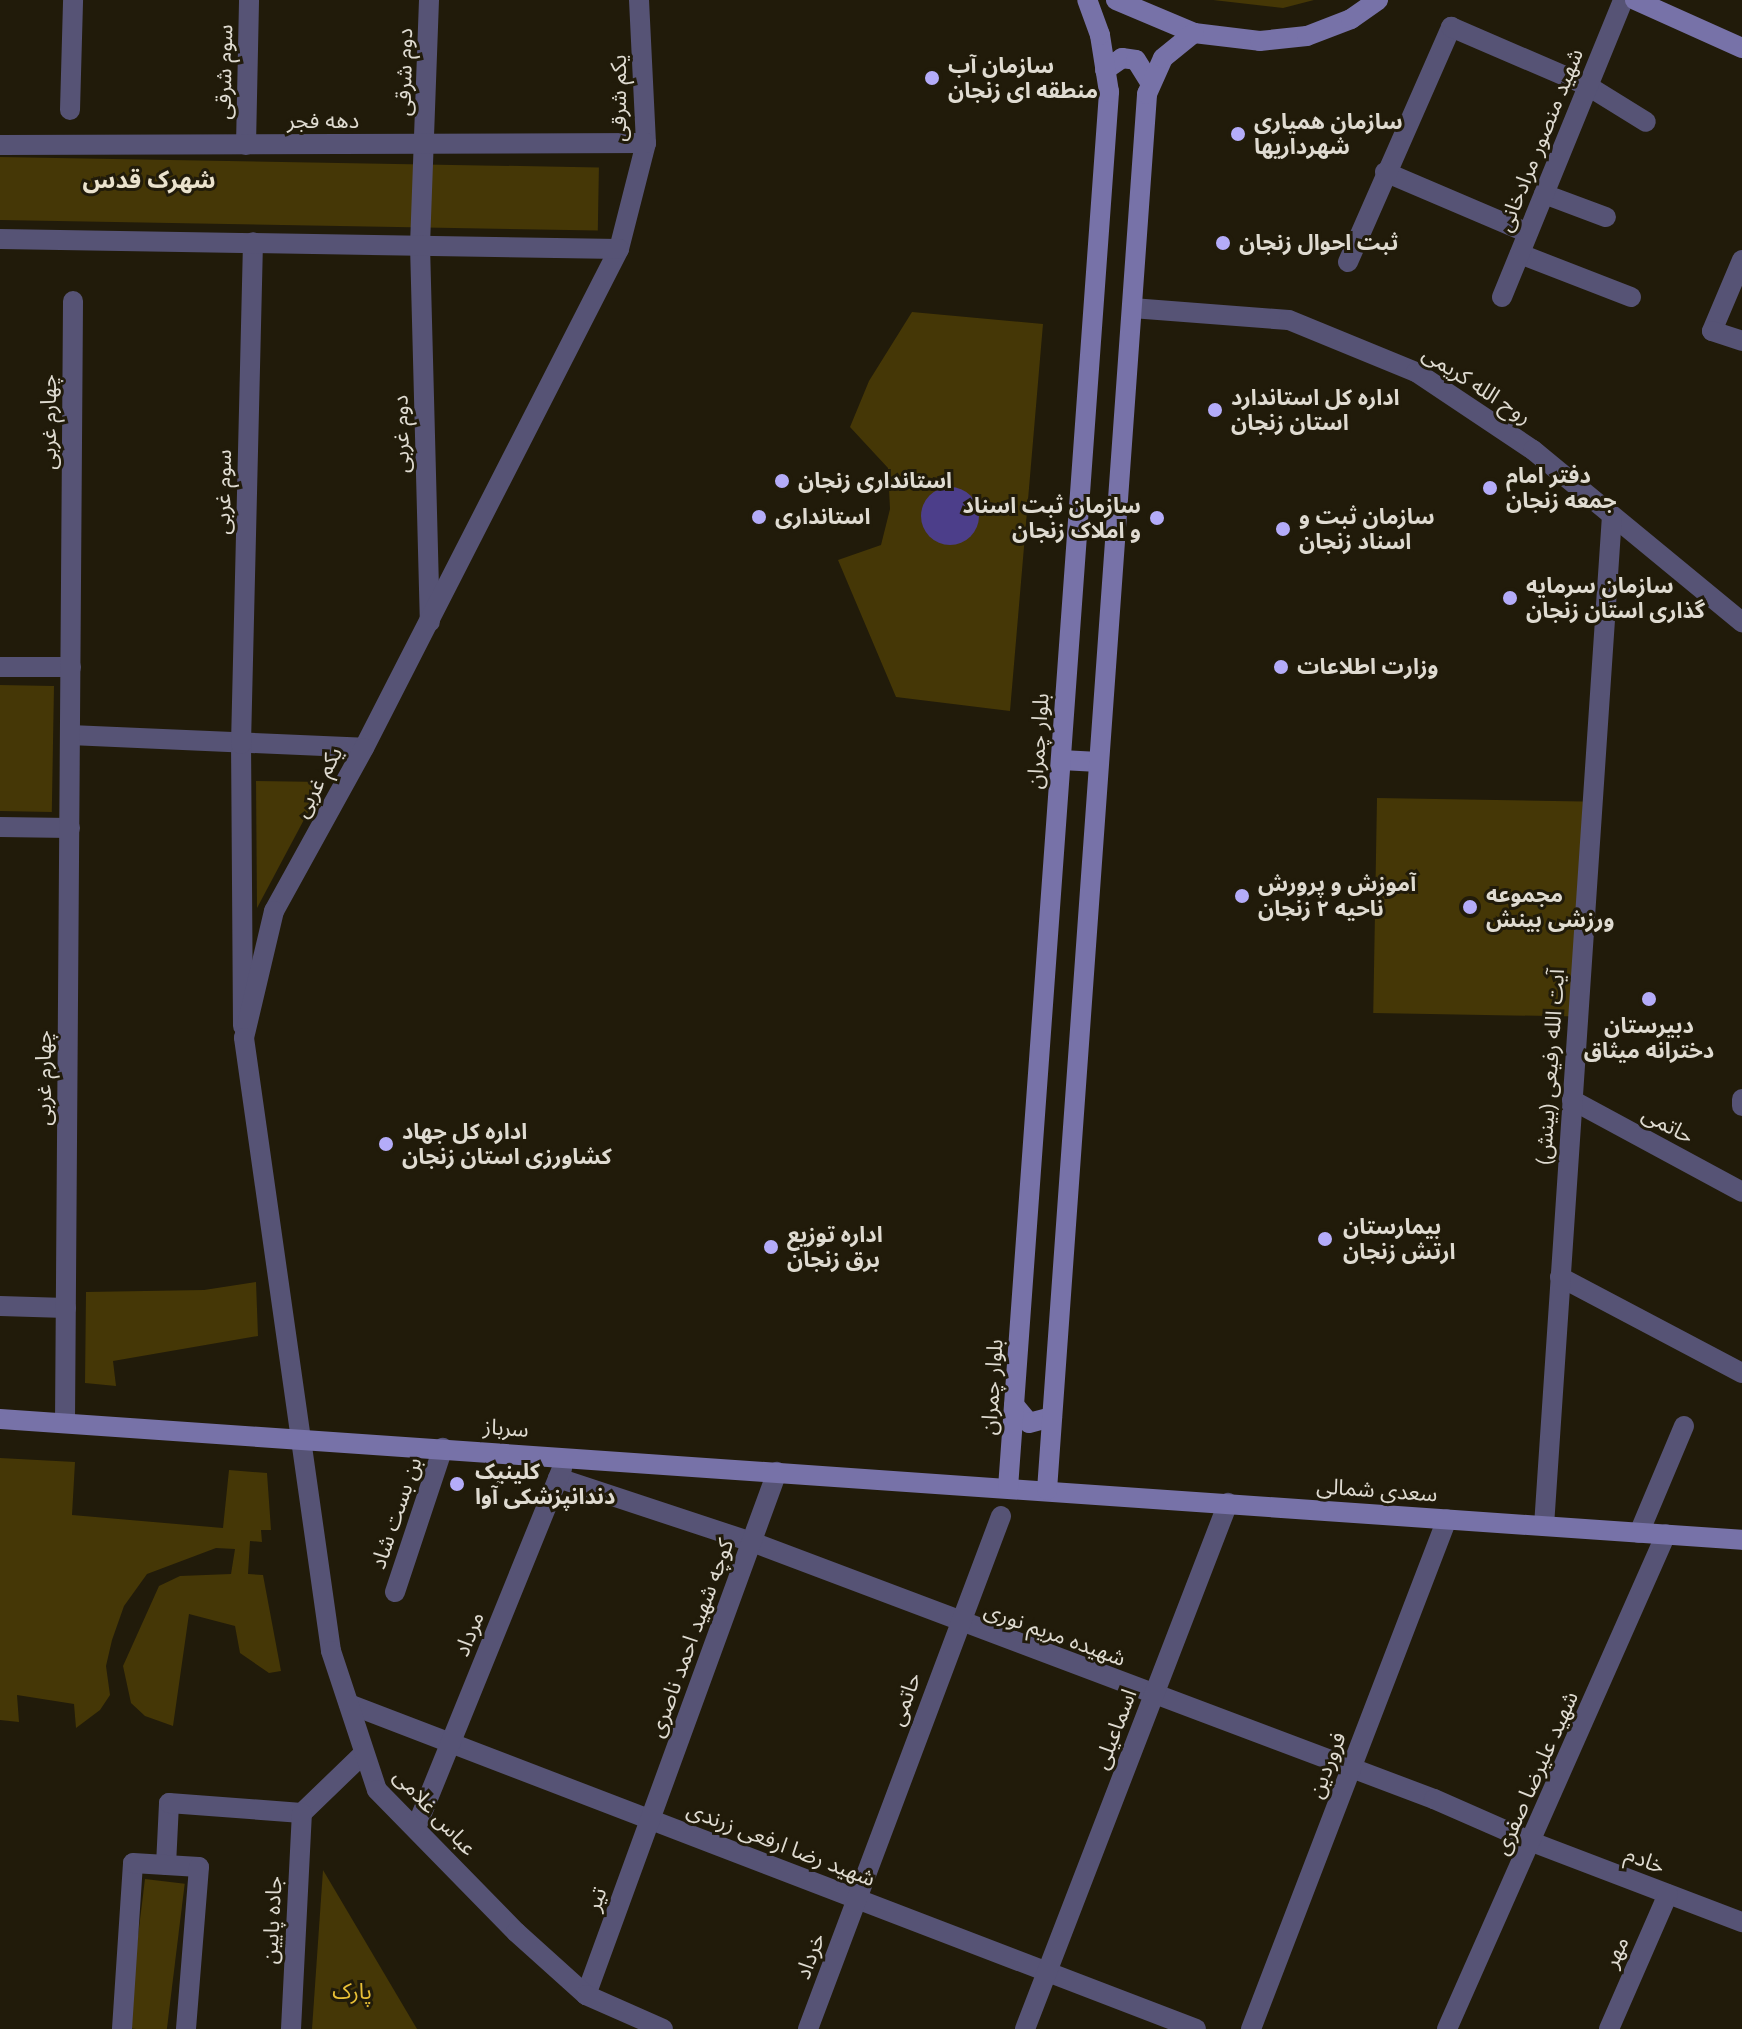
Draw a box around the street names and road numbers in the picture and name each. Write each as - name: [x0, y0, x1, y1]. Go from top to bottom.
- street label: سوم شرقی: [210, 24, 238, 120]
- street label: دوم شرقی: [390, 28, 418, 116]
- street label: شهید منصور مرادخانی: [1491, 44, 1589, 236]
- street label: یکم شرقی: [606, 54, 632, 142]
- street label: دهه فجر: [287, 108, 359, 134]
- street label: روح الله کریمی: [1418, 340, 1536, 430]
- street label: چهارم غربی: [36, 374, 62, 470]
- street label: دوم غربی: [387, 395, 415, 473]
- street label: سوم غربی: [209, 449, 237, 535]
- street label: بلوار چمران: [1021, 692, 1055, 790]
- street label: یکم غربی: [288, 742, 348, 822]
- street label: آیت الله رفیعی (بینش): [1530, 968, 1570, 1166]
- street label: چهارم غربی: [31, 1030, 57, 1126]
- street label: حاتمی: [1638, 1100, 1698, 1150]
- street label: بلوار چمران: [975, 1338, 1009, 1436]
- street label: سرباز: [482, 1413, 530, 1443]
- street label: بن بست شاد: [365, 1454, 427, 1572]
- street label: سعدی شمالی: [1316, 1473, 1438, 1507]
- street label: کوچه شهید احمد ناصری: [643, 1535, 739, 1741]
- street label: شهیده مریم نوری: [981, 1596, 1129, 1672]
- street label: مرداد: [448, 1608, 490, 1660]
- street label: حاتمی: [883, 1669, 927, 1729]
- street label: اسماعیلی: [1088, 1685, 1142, 1773]
- street label: شهید علیرضا صفری: [1488, 1687, 1584, 1859]
- street label: فروردین: [1302, 1728, 1352, 1802]
- street label: عباس غلامی: [388, 1763, 482, 1861]
- street label: شهید رضا ارفعی زرندی: [683, 1796, 879, 1892]
- street label: خادم: [1621, 1840, 1669, 1880]
- street label: جاده پایین: [257, 1875, 287, 1965]
- street label: تیر: [580, 1883, 612, 1915]
- street label: خرداد: [789, 1929, 831, 1983]
- street label: مهر: [1598, 1932, 1634, 1972]

